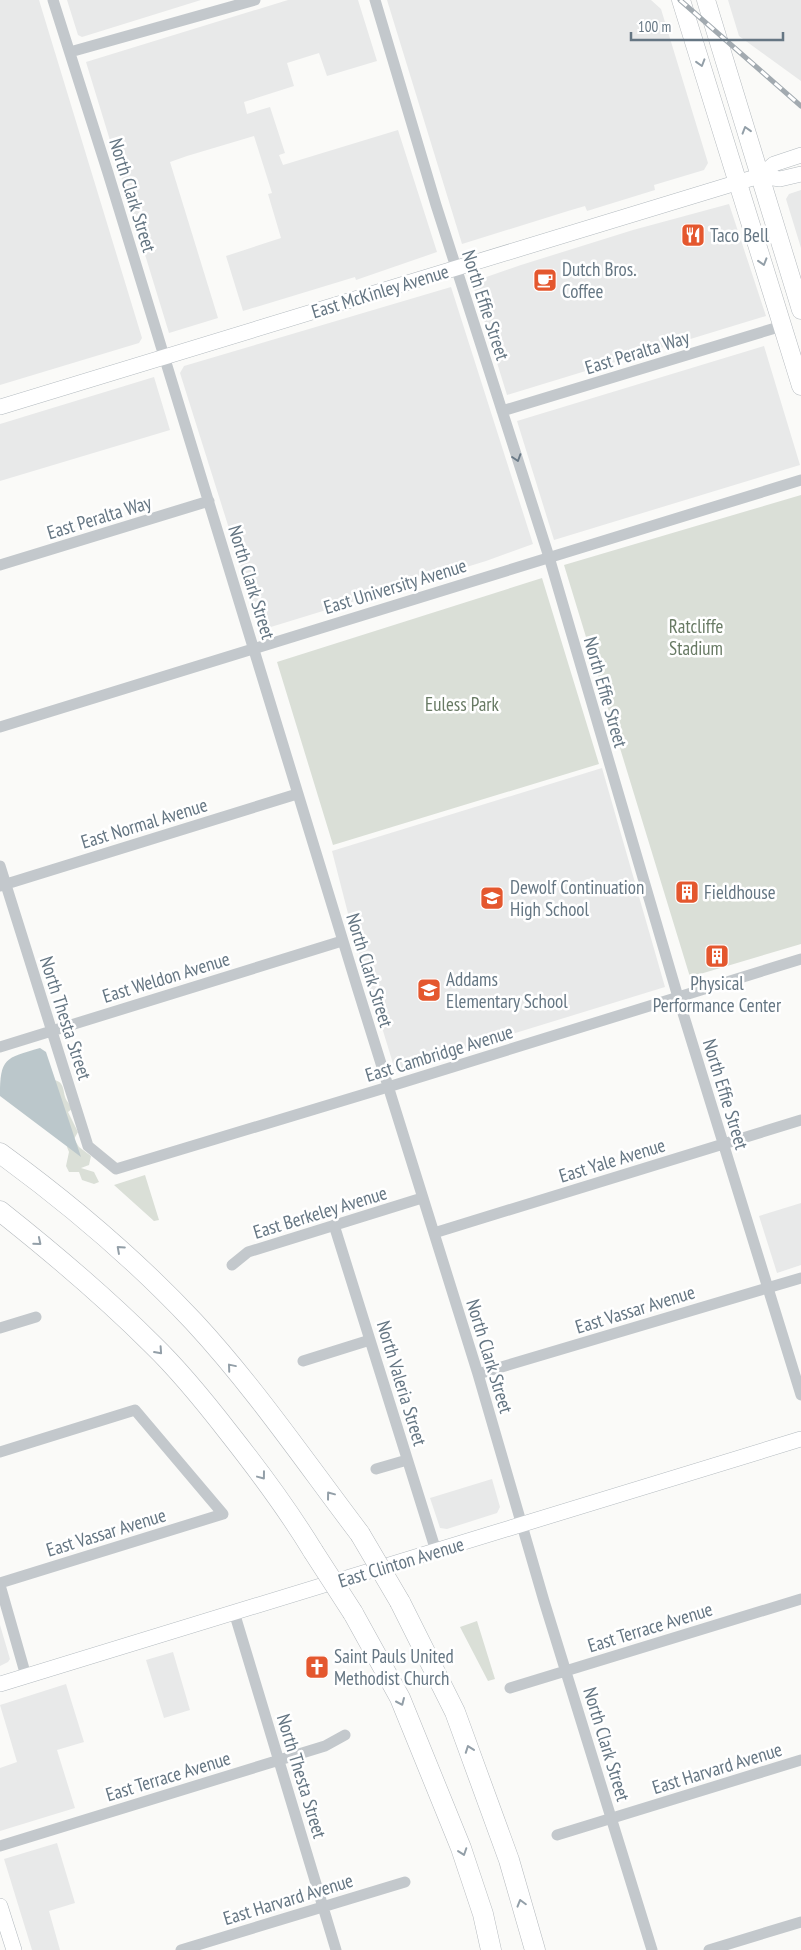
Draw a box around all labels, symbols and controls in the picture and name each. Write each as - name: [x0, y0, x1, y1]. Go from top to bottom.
- scale bar: [631, 10, 784, 42]
- text: 100 m: [638, 17, 671, 36]
- one-way arrow: [696, 59, 706, 67]
- one-way arrow: [741, 126, 751, 134]
- street label: North Clark Street: [104, 135, 162, 256]
- restaurant icon: Taco Bell: [680, 222, 706, 248]
- place label: Taco Bell: [710, 223, 769, 247]
- street label: North Effie Street: [457, 247, 515, 364]
- place label: Dutch Bros. Coffee: [562, 257, 637, 303]
- one-way arrow: [758, 258, 768, 266]
- street label: East McKinley Avenue: [308, 259, 452, 323]
- cafe icon: Dutch Bros. Coffee: [532, 267, 558, 293]
- street label: East Peralta Way: [582, 324, 693, 379]
- one-way arrow: [511, 453, 521, 461]
- street label: East Peralta Way: [44, 489, 155, 544]
- street label: North Clark Street: [223, 522, 281, 643]
- street label: East University Avenue: [321, 553, 469, 619]
- park label: Ratcliffe Stadium: [669, 614, 723, 660]
- street label: North Effie Street: [579, 634, 633, 751]
- park label: Euless Park: [425, 692, 500, 716]
- street label: East Normal Avenue: [78, 792, 210, 854]
- place label: Dewolf Continuation High School: [510, 875, 644, 921]
- building icon: Fieldhouse: [674, 879, 700, 905]
- place label: Fieldhouse: [704, 880, 776, 904]
- school or university icon: Dewolf Continuation High School: [479, 885, 505, 911]
- street label: North Clark Street: [341, 910, 399, 1031]
- building icon: Physical Performance Center: [704, 943, 730, 969]
- street label: East Weldon Avenue: [99, 946, 233, 1008]
- street label: North Thesta Street: [35, 953, 98, 1084]
- place label: Addams Elementary School: [446, 967, 568, 1013]
- place label: Physical Performance Center: [653, 971, 782, 1017]
- school or university icon: Addams Elementary School: [416, 977, 442, 1003]
- street label: East Cambridge Avenue: [362, 1019, 516, 1087]
- street label: North Effie Street: [698, 1036, 754, 1153]
- street label: East Yale Avenue: [556, 1132, 668, 1188]
- street label: East Berkeley Avenue: [250, 1180, 390, 1244]
- one-way arrow: [32, 1236, 41, 1244]
- one-way arrow: [116, 1246, 125, 1255]
- street label: East Vassar Avenue: [572, 1279, 698, 1339]
- street label: North Clark Street: [461, 1296, 519, 1417]
- street label: North Valeria Street: [372, 1318, 433, 1449]
- one-way arrow: [153, 1345, 162, 1354]
- one-way arrow: [228, 1363, 237, 1372]
- one-way arrow: [256, 1470, 265, 1480]
- one-way arrow: [328, 1492, 336, 1501]
- street label: East Vassar Avenue: [43, 1502, 169, 1562]
- street label: East Clinton Avenue: [335, 1531, 467, 1593]
- street label: East Terrace Avenue: [585, 1597, 715, 1657]
- place label: Saint Pauls United Methodist Church: [334, 1644, 454, 1690]
- church icon: Saint Pauls United Methodist Church: [304, 1654, 330, 1680]
- street label: North Clark Street: [578, 1684, 636, 1805]
- one-way arrow: [395, 1697, 406, 1706]
- street label: North Thesta Street: [272, 1711, 332, 1842]
- street label: East Harvard Avenue: [649, 1737, 785, 1799]
- street label: East Terrace Avenue: [103, 1746, 233, 1806]
- one-way arrow: [465, 1746, 475, 1754]
- one-way arrow: [457, 1848, 467, 1856]
- street label: East Harvard Avenue: [220, 1868, 356, 1930]
- one-way arrow: [517, 1900, 527, 1908]

